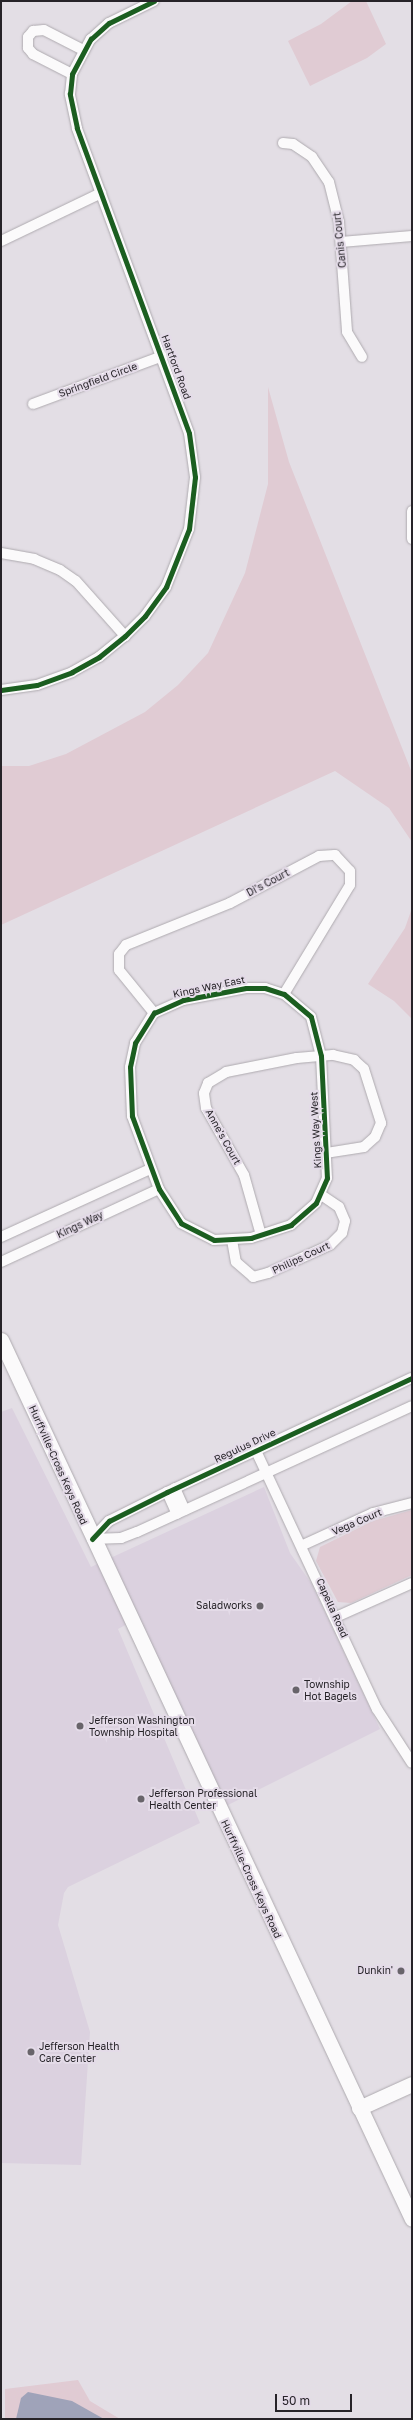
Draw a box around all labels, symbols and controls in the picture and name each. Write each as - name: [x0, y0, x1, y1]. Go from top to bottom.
- street label: Canis Court: [331, 212, 349, 268]
- street label: Hartford Road: [159, 333, 193, 401]
- street label: Springfield Circle: [57, 360, 139, 400]
- street label: Di's Court: [245, 867, 291, 899]
- street label: Kings Way East: [172, 974, 246, 1000]
- street label: Kings Way West: [308, 1091, 324, 1169]
- street label: Anne's Court: [203, 1107, 243, 1167]
- street label: Kings Way: [55, 1209, 105, 1241]
- street label: Philips Court: [270, 1239, 332, 1277]
- street label: Hurffville-Cross Keys Road: [26, 1403, 90, 1527]
- street label: Regulus Drive: [212, 1427, 278, 1465]
- street label: Vega Court: [330, 1506, 384, 1538]
- street label: Capella Road: [314, 1577, 350, 1639]
- place label: Saladworks: [196, 1600, 252, 1612]
- marker: Saladworks: [255, 1601, 265, 1611]
- place label: Township Hot Bagels: [304, 1678, 357, 1702]
- marker: Township Hot Bagels: [291, 1685, 301, 1695]
- place label: Jefferson Washington Township Hospital: [89, 1714, 195, 1738]
- marker: Jefferson Washington Township Hospital: [74, 1720, 86, 1732]
- place label: Jefferson Professional Health Center: [149, 1787, 257, 1810]
- marker: Jefferson Professional Health Center: [136, 1794, 146, 1804]
- street label: Hurffville-Cross Keys Road: [218, 1818, 284, 1940]
- place label: Dunkin': [357, 1965, 393, 1977]
- marker: Dunkin': [396, 1966, 406, 1976]
- place label: Jefferson Health Care Center: [39, 2040, 119, 2064]
- marker: Jefferson Health Care Center: [26, 2047, 36, 2057]
- scale bar: [277, 2386, 354, 2412]
- text: 50 m: [282, 2393, 310, 2408]

